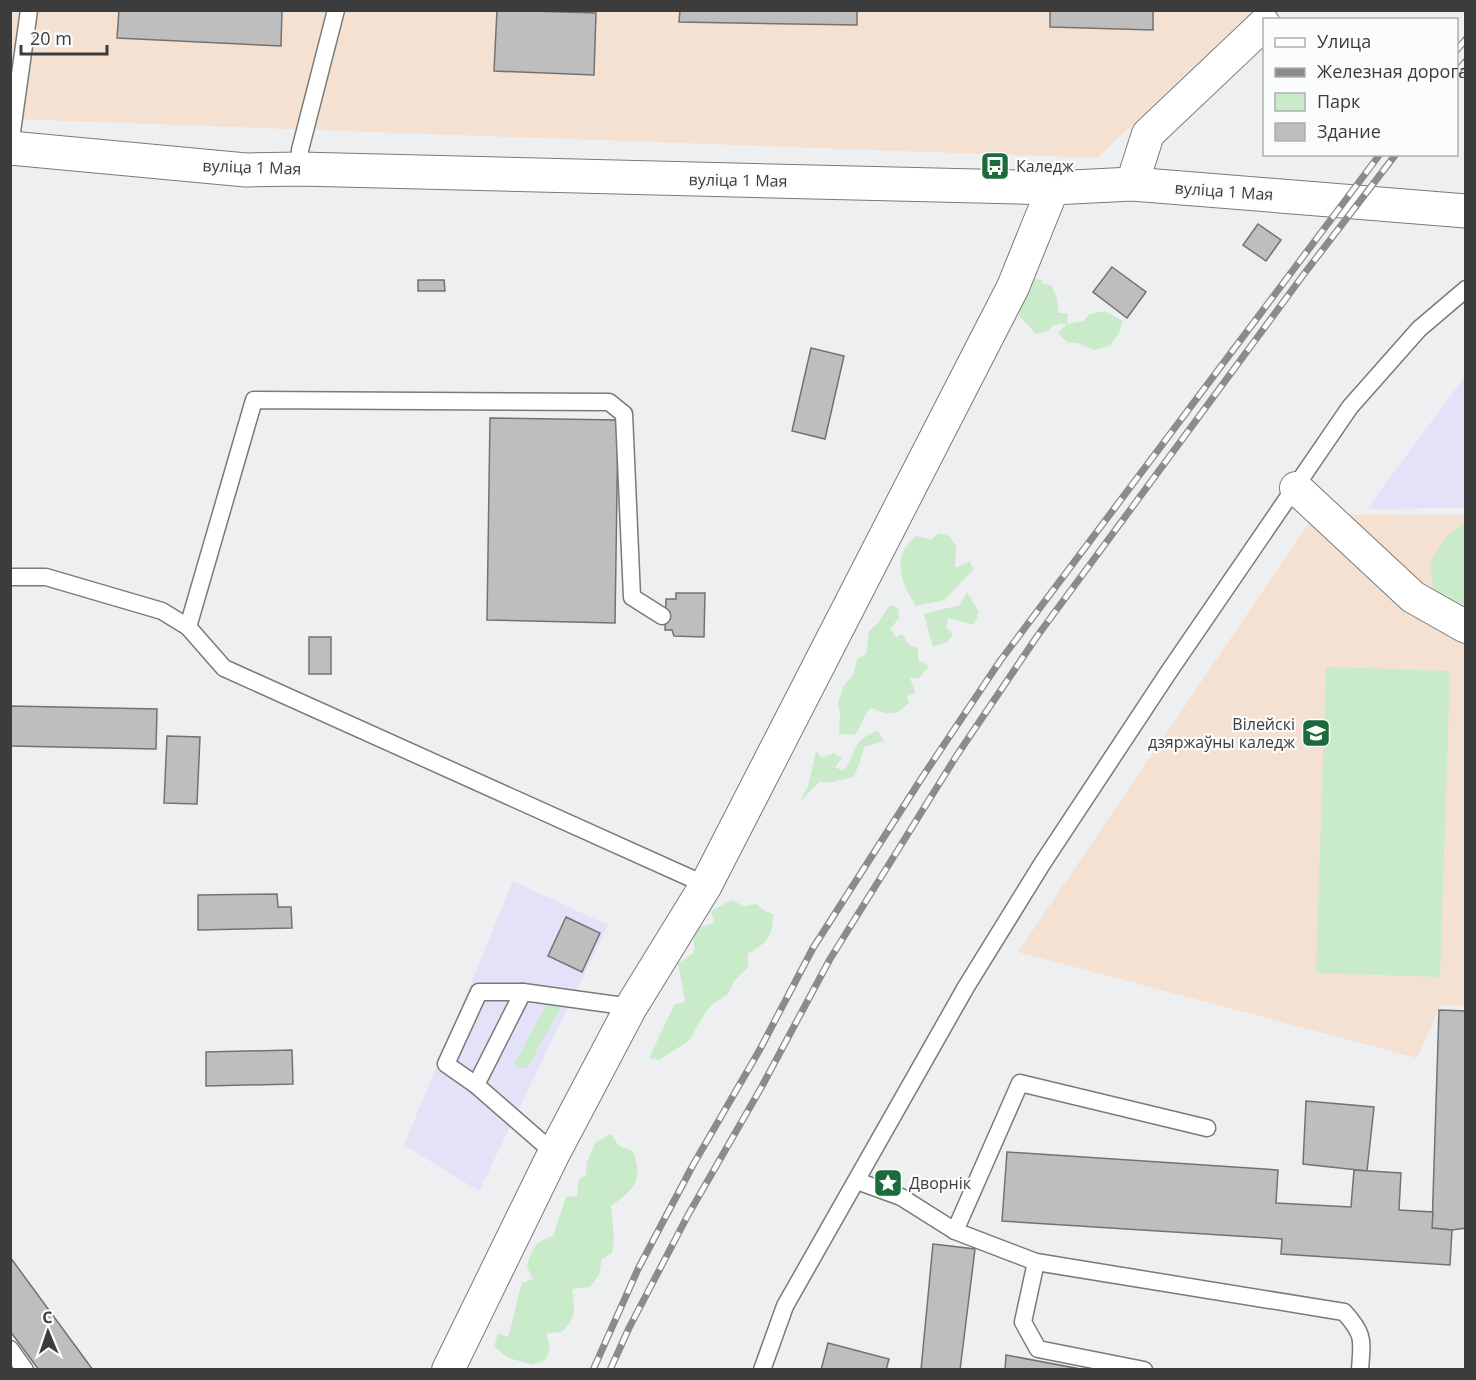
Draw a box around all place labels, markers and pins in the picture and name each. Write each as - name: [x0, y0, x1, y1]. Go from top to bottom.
- bus stop icon: Каледж: [979, 150, 1011, 182]
- place label: Каледж: [1016, 155, 1074, 177]
- place label: Вілейскі дзяржаўны каледж: [1148, 713, 1295, 753]
- school or university icon: Вілейскі дзяржаўны каледж: [1300, 717, 1332, 749]
- place icon: Дворнік: [872, 1167, 904, 1199]
- place label: Дворнік: [909, 1172, 972, 1194]

